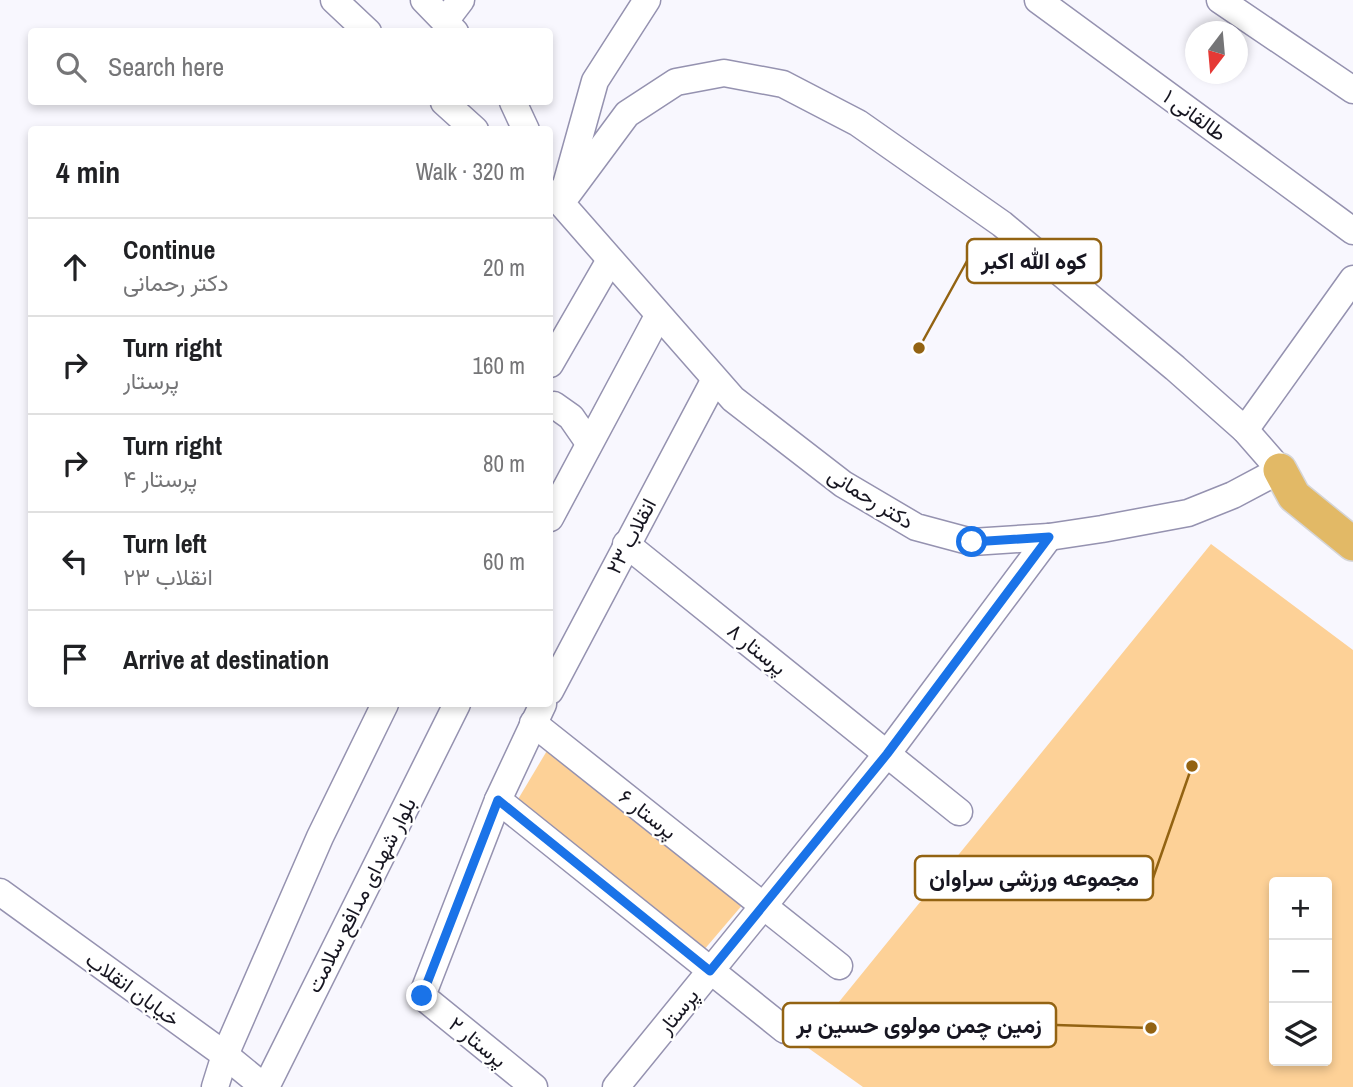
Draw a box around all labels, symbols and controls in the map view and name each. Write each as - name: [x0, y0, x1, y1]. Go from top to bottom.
- north arrow: [1185, 21, 1248, 84]
- search box: [28, 28, 553, 105]
- icon: search: [52, 48, 90, 86]
- text: Search here: [108, 49, 224, 84]
- street label: طالقانی ۱: [1157, 82, 1233, 148]
- text: 4 min: [56, 152, 120, 192]
- text: Walk · 320 m: [416, 156, 525, 187]
- text: Continue: [123, 232, 215, 267]
- callout: کوه الله اکبر: [967, 239, 1101, 283]
- text: کوه الله اکبر: [980, 245, 1087, 276]
- icon: ahead: [56, 248, 94, 286]
- text: 20 m: [483, 252, 525, 283]
- text: دکتر رحمانی: [123, 267, 229, 298]
- text: Turn right: [123, 330, 222, 365]
- icon: right: [56, 346, 94, 384]
- text: 160 m: [473, 350, 525, 381]
- text: پرستار: [123, 365, 179, 396]
- text: Turn right: [123, 428, 222, 463]
- icon: right: [56, 444, 94, 482]
- text: 80 m: [483, 448, 525, 479]
- street label: دکتر رحمانی: [822, 460, 920, 536]
- text: پرستار ۴: [123, 463, 197, 494]
- street label: انقلاب ۲۳: [599, 493, 663, 579]
- text: Turn left: [123, 526, 207, 561]
- route start: [956, 526, 987, 557]
- icon: left: [56, 542, 94, 580]
- text: 60 m: [483, 546, 525, 577]
- text: انقلاب ۲۳: [123, 561, 213, 592]
- street label: پرستار ۸: [721, 616, 793, 682]
- icon: arrive: [56, 640, 94, 678]
- text: Arrive at destination: [123, 642, 329, 677]
- street label: پرستار ۶: [613, 782, 683, 846]
- street label: بلوار شهدای مدافع سلامت: [299, 792, 423, 998]
- callout: مجموعه ورزشی سراوان: [915, 856, 1153, 900]
- text: مجموعه ورزشی سراوان: [929, 862, 1139, 893]
- map controls: [1269, 877, 1332, 1066]
- button: +: [1269, 877, 1332, 940]
- button: −: [1269, 940, 1332, 1003]
- street label: خیابان انقلاب: [80, 945, 186, 1033]
- route end: [406, 980, 437, 1011]
- street label: پرستار: [650, 982, 705, 1041]
- callout: زمین چمن مولوی حسین بر: [783, 1003, 1056, 1047]
- button: layers: [1269, 1003, 1332, 1066]
- text: زمین چمن مولوی حسین بر: [795, 1009, 1042, 1041]
- street label: پرستار ۲: [443, 1010, 513, 1074]

